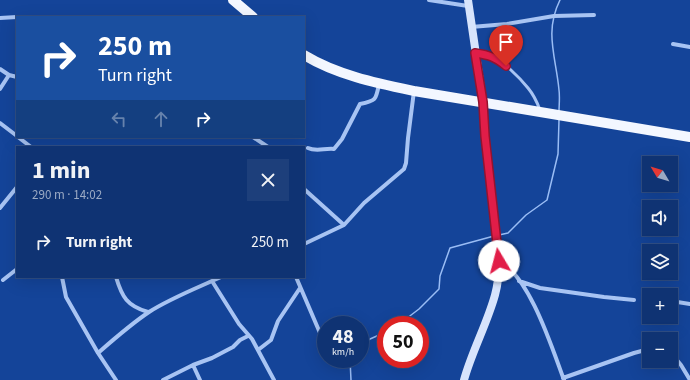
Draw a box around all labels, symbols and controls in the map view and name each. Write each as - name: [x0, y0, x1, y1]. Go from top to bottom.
- pin: [489, 25, 523, 66]
- text: 250 m: [98, 26, 172, 66]
- icon: arrive: [495, 31, 517, 53]
- icon: right: [32, 32, 84, 84]
- text: Turn right: [98, 63, 172, 88]
- icon: left: [108, 108, 130, 130]
- icon: ahead: [150, 108, 172, 130]
- icon: right: [192, 108, 214, 130]
- text: 1 min: [32, 153, 90, 188]
- north arrow: [642, 156, 678, 192]
- map controls: [642, 156, 678, 368]
- button: close: [247, 159, 289, 201]
- text: 290 m · 14:02: [32, 186, 102, 204]
- button: sound: [642, 200, 678, 236]
- icon: right: [32, 231, 54, 253]
- text: Turn right: [66, 232, 132, 253]
- text: 250 m: [251, 232, 289, 253]
- position arrow: [478, 240, 520, 282]
- button: layers: [642, 244, 678, 280]
- button: +: [642, 288, 678, 324]
- speed limit sign: 50: [377, 316, 429, 368]
- text: 48: [332, 323, 354, 351]
- button: −: [642, 332, 678, 368]
- text: km/h: [332, 345, 354, 359]

